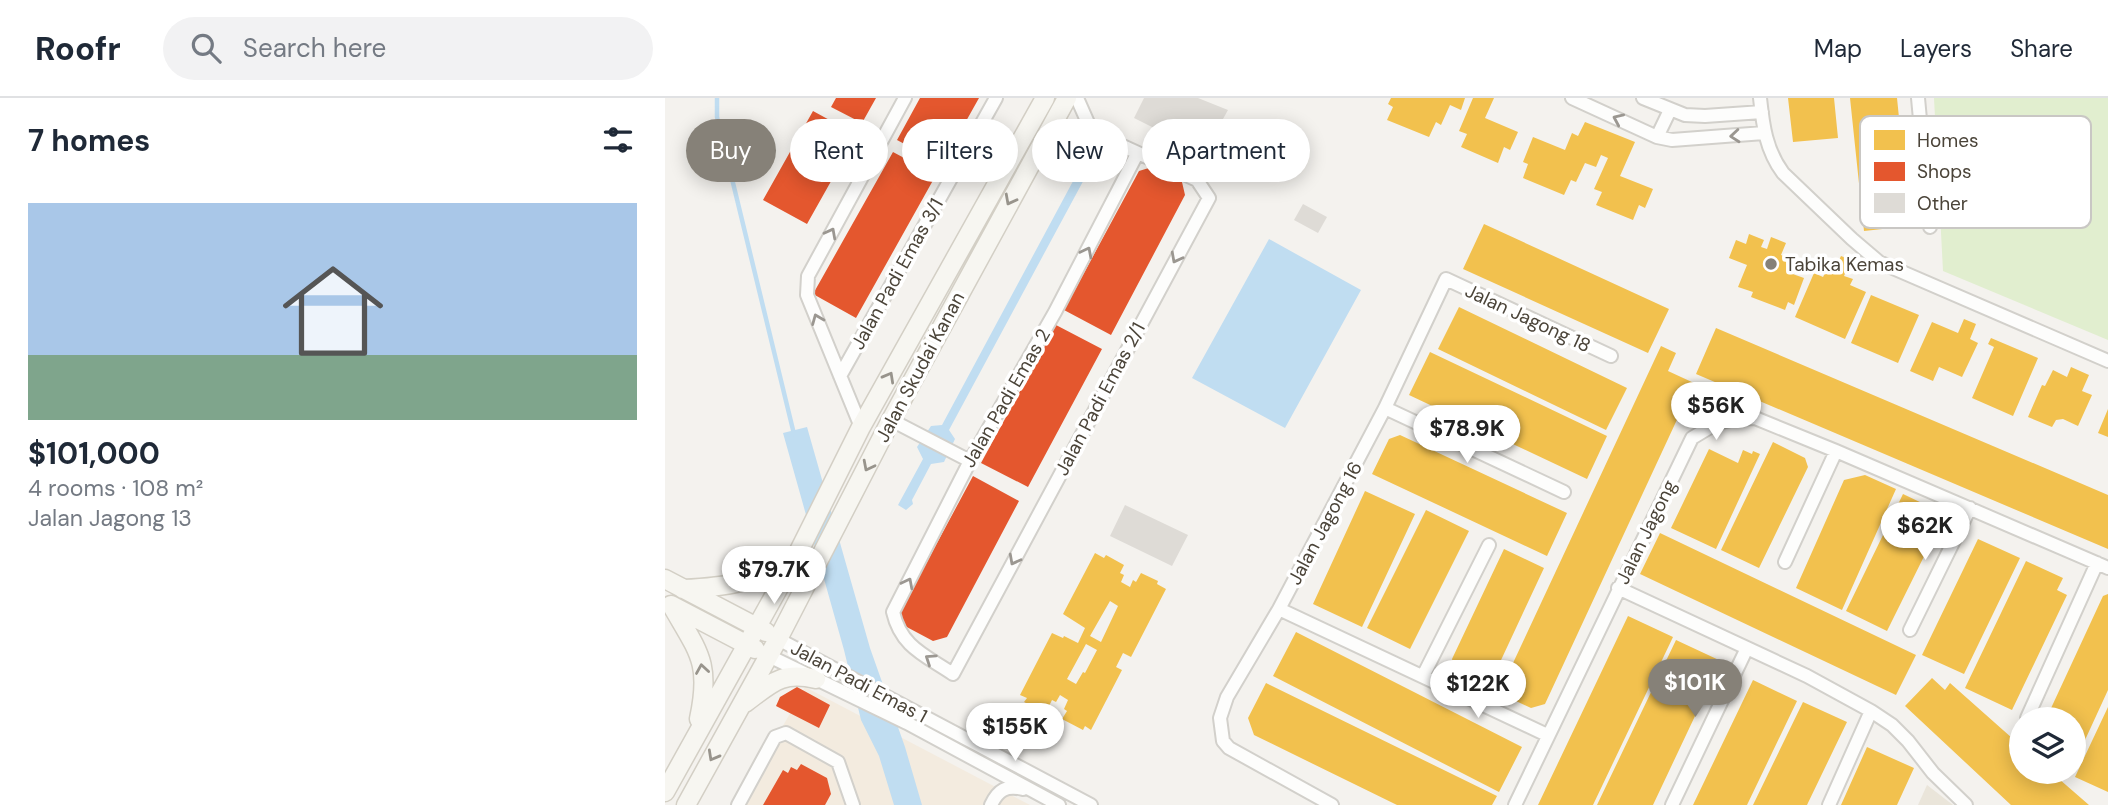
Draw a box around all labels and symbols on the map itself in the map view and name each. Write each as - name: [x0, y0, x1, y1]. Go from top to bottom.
- one-way arrow: [1613, 113, 1625, 127]
- legend: [1860, 116, 2091, 228]
- one-way arrow: [1730, 128, 1741, 143]
- text: Homes: [1917, 128, 1978, 153]
- text: Shops: [1917, 159, 1972, 184]
- text: Other: [1917, 191, 1968, 216]
- one-way arrow: [1005, 193, 1018, 206]
- street label: Jalan Padi Emas 3/1: [845, 194, 949, 354]
- one-way arrow: [823, 227, 836, 240]
- one-way arrow: [1078, 246, 1092, 259]
- one-way arrow: [1171, 251, 1185, 264]
- place label: Tabika Kemas: [1785, 252, 1904, 277]
- marker: Tabika Kemas: [1763, 256, 1779, 272]
- street label: Jalan Jagong 18: [1461, 278, 1595, 358]
- street label: Jalan Skudai Kanan: [870, 287, 970, 447]
- one-way arrow: [811, 313, 825, 326]
- street label: Jalan Padi Emas 2/1: [1049, 318, 1151, 480]
- street label: Jalan Padi Emas 2: [956, 324, 1056, 472]
- one-way arrow: [881, 372, 894, 385]
- pin: $56K: [1675, 382, 1757, 442]
- pin: $78.9K: [1410, 406, 1524, 465]
- street label: Jalan Jagong 16: [1282, 457, 1368, 589]
- one-way arrow: [862, 458, 876, 471]
- street label: Jalan Jagong: [1610, 475, 1682, 588]
- pin: $62K: [1884, 503, 1966, 562]
- pin: $79.7K: [717, 546, 831, 606]
- one-way arrow: [1009, 553, 1022, 565]
- one-way arrow: [899, 578, 913, 590]
- street label: Jalan Padi Emas 1: [786, 635, 932, 729]
- one-way arrow: [925, 655, 938, 667]
- pin: $122K: [1429, 660, 1527, 720]
- pin: $101K: [1646, 660, 1744, 719]
- one-way arrow: [695, 663, 710, 675]
- pin: $155K: [966, 704, 1064, 763]
- one-way arrow: [707, 749, 721, 761]

